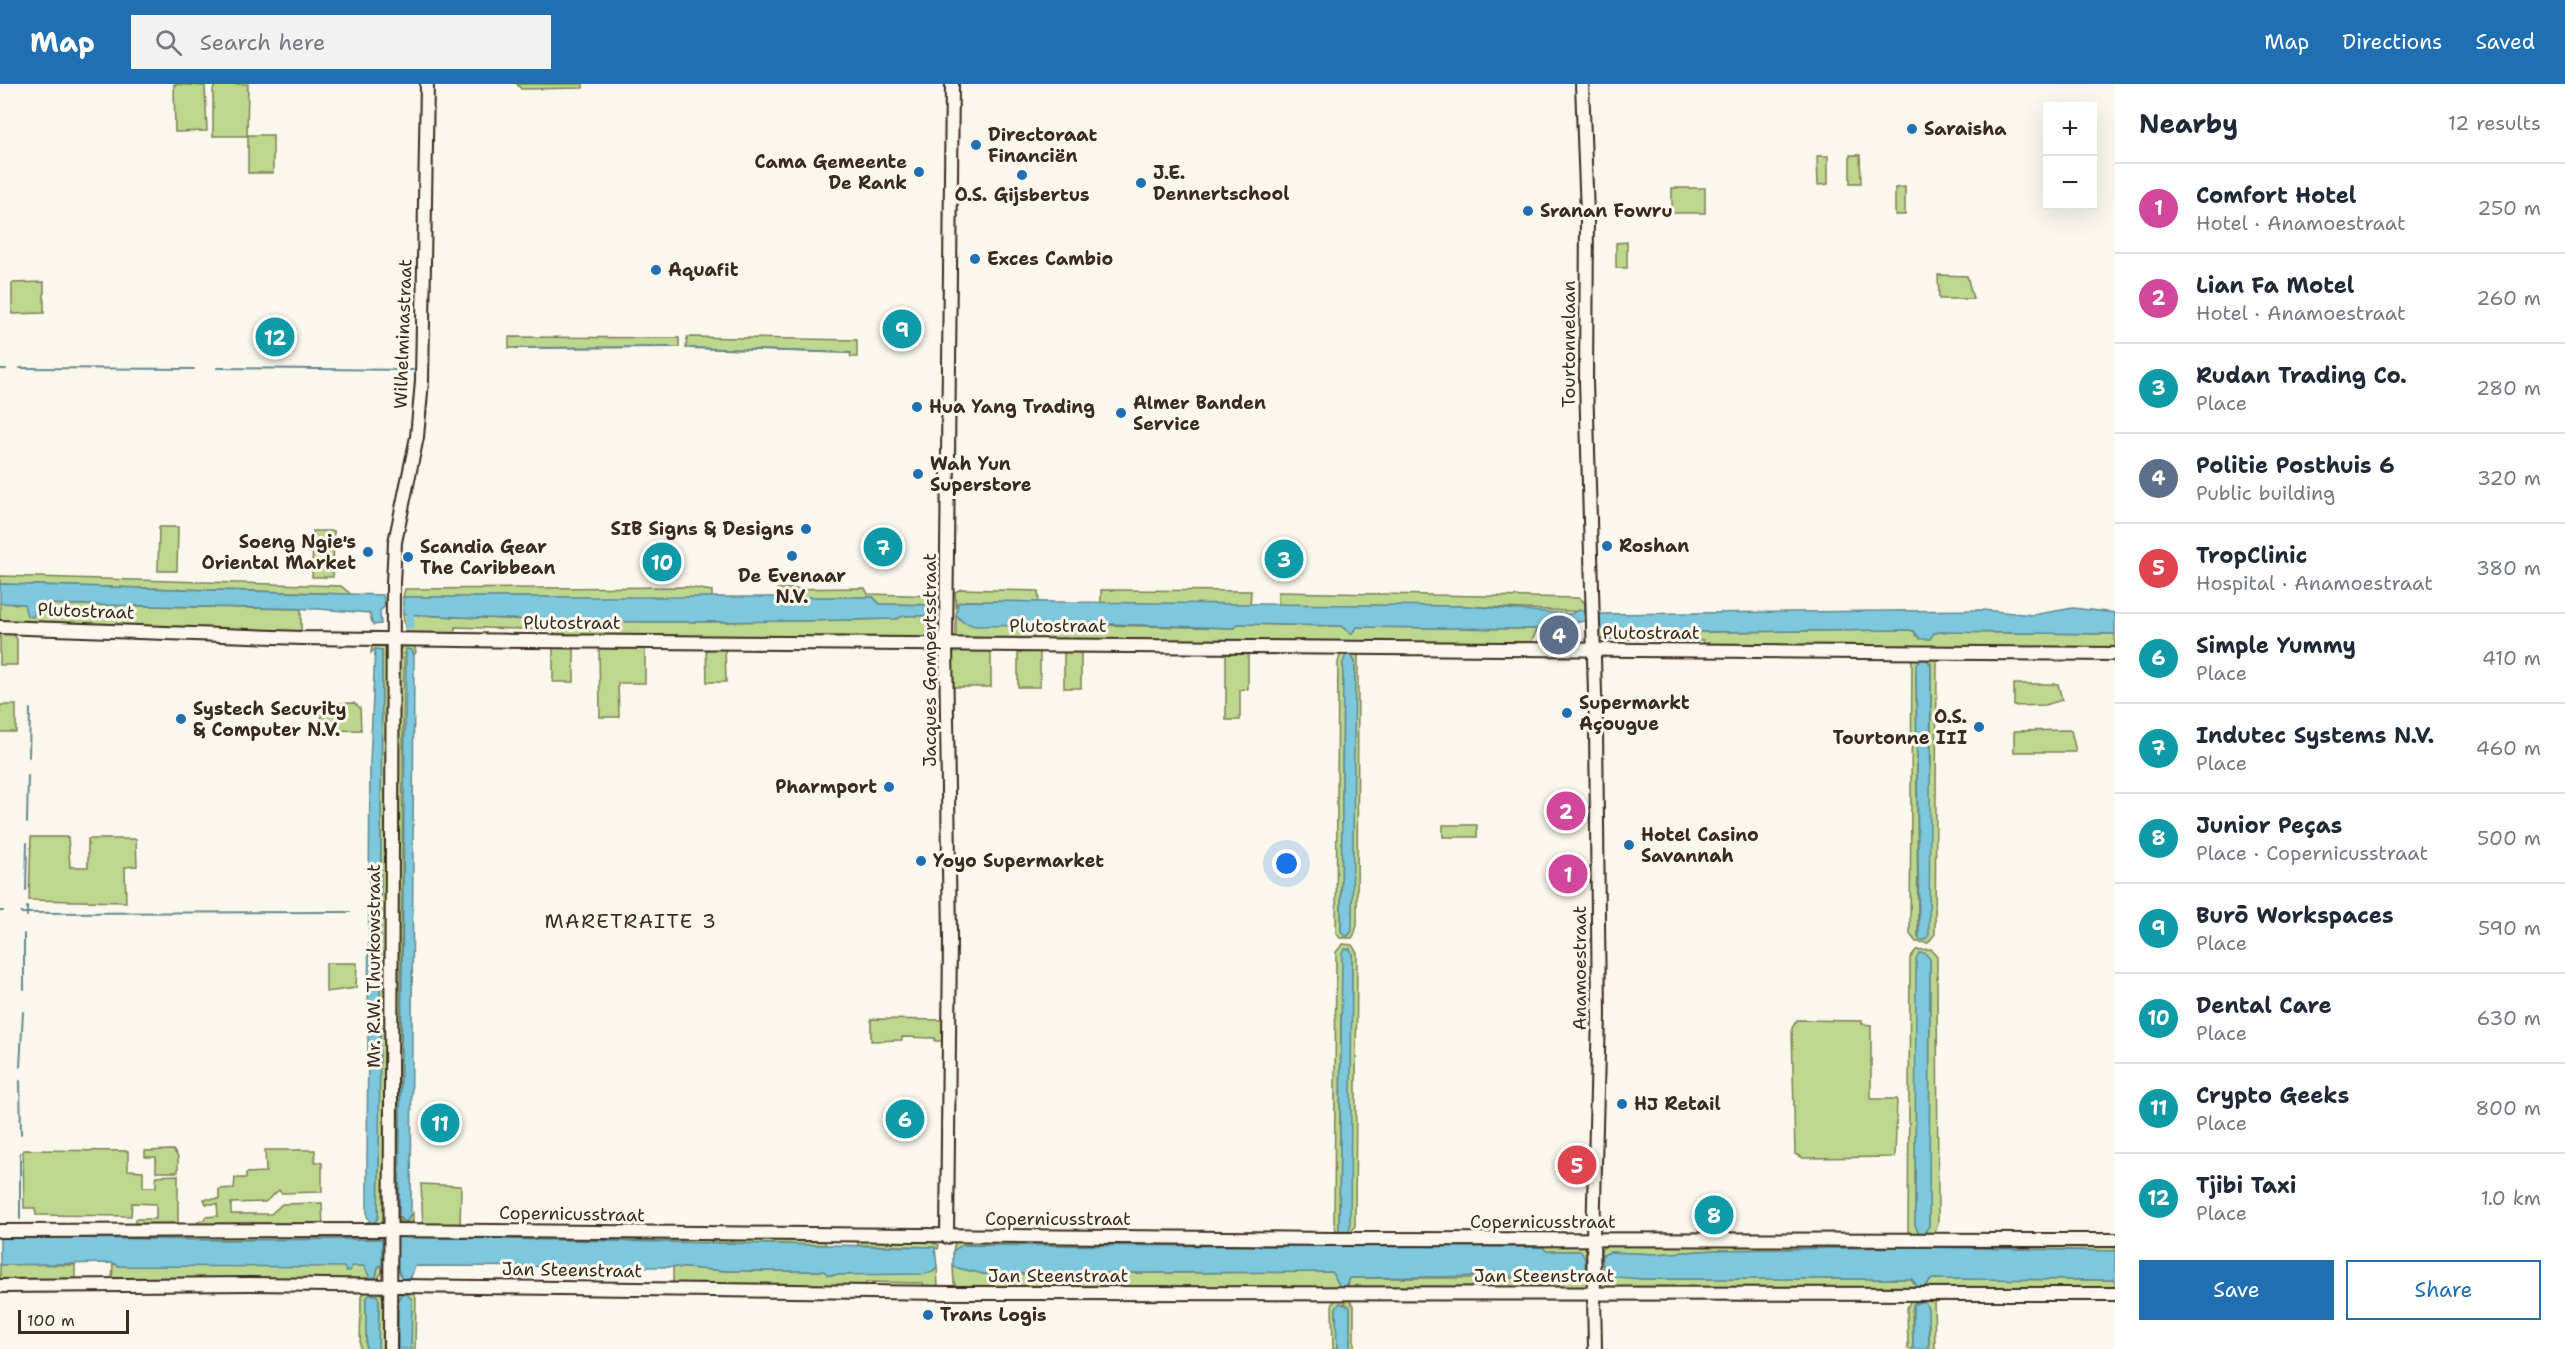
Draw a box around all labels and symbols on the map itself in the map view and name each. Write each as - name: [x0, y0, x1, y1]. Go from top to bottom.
- place label: Saraisha: [1924, 117, 2007, 141]
- marker: Saraisha: [1905, 122, 1919, 136]
- place label: Directoraat Financiën: [988, 123, 1097, 168]
- marker: Directoraat Financiën: [969, 138, 983, 152]
- place label: Cama Gemeente De Rank: [755, 150, 907, 195]
- place label: J.E. Dennertschool: [1153, 161, 1289, 206]
- marker: Cama Gemeente De Rank: [912, 165, 926, 179]
- marker: O.S. Gijsbertus: [1015, 168, 1029, 182]
- marker: J.E. Dennertschool: [1134, 176, 1148, 190]
- place label: O.S. Gijsbertus: [954, 183, 1090, 207]
- place label: Sranan Fowru: [1540, 199, 1673, 223]
- marker: Sranan Fowru: [1521, 204, 1535, 218]
- place label: Exces Cambio: [987, 247, 1113, 271]
- marker: Exces Cambio: [968, 252, 982, 266]
- place label: Aquafit: [668, 258, 739, 282]
- street label: Wilhelminastraat: [388, 259, 418, 409]
- marker: Aquafit: [649, 263, 663, 277]
- street label: Tourtonnelaan: [1557, 281, 1581, 407]
- pin: 9: [882, 306, 922, 352]
- pin: 12: [256, 314, 294, 360]
- place label: Almer Banden Service: [1133, 391, 1266, 436]
- place label: Hua Yang Trading: [929, 395, 1095, 419]
- marker: Hua Yang Trading: [910, 400, 924, 414]
- marker: Almer Banden Service: [1114, 406, 1128, 420]
- place label: Wah Yun Superstore: [930, 452, 1032, 497]
- marker: Wah Yun Superstore: [911, 467, 925, 481]
- place label: SIB Signs & Designs: [610, 517, 794, 541]
- marker: SIB Signs & Designs: [799, 522, 813, 536]
- pin: 7: [864, 524, 902, 570]
- place label: Soeng Ngie's Oriental Market: [201, 530, 356, 575]
- place label: Roshan: [1619, 534, 1689, 558]
- place label: Scandia Gear The Caribbean: [420, 535, 555, 580]
- pin: 3: [1264, 536, 1304, 582]
- marker: Roshan: [1600, 539, 1614, 553]
- pin: 10: [642, 540, 682, 584]
- marker: Soeng Ngie's Oriental Market: [361, 545, 375, 559]
- marker: De Evenaar N.V.: [785, 549, 799, 563]
- marker: Scandia Gear The Caribbean: [401, 550, 415, 564]
- street label: Jacques Gompertsstraat: [918, 553, 942, 767]
- place label: De Evenaar N.V.: [738, 564, 846, 609]
- street label: Plutostraat: [37, 597, 135, 625]
- street label: Plutostraat: [523, 611, 621, 635]
- pin: 4: [1540, 612, 1578, 658]
- street label: Plutostraat: [1009, 614, 1107, 638]
- street label: Plutostraat: [1602, 621, 1700, 645]
- place label: Supermarkt Açougue: [1579, 691, 1690, 736]
- place label: Systech Security & Computer N.V.: [193, 697, 347, 742]
- place label: O.S. Tourtonne III: [1833, 705, 1967, 750]
- marker: Supermarkt Açougue: [1560, 706, 1574, 720]
- marker: Systech Security & Computer N.V.: [174, 712, 188, 726]
- marker: O.S. Tourtonne III: [1972, 720, 1986, 734]
- place label: Pharmport: [775, 775, 877, 799]
- marker: Pharmport: [882, 780, 896, 794]
- pin: 2: [1546, 788, 1586, 834]
- place label: Hotel Casino Savannah: [1641, 823, 1759, 868]
- marker: Hotel Casino Savannah: [1622, 838, 1636, 852]
- place label: Yoyo Supermarket: [933, 849, 1104, 873]
- your location: [1272, 849, 1301, 878]
- pin: 1: [1548, 852, 1588, 896]
- marker: Yoyo Supermarket: [914, 854, 928, 868]
- street label: Mr. R.W. Thurkowstraat: [362, 864, 386, 1068]
- street label: Anamoestraat: [1568, 905, 1592, 1030]
- district label: MARETRAITE 3: [544, 908, 718, 934]
- place label: HJ Retail: [1634, 1092, 1721, 1116]
- pin: 6: [886, 1096, 924, 1142]
- marker: HJ Retail: [1615, 1097, 1629, 1111]
- pin: 11: [420, 1100, 460, 1146]
- pin: 5: [1558, 1142, 1596, 1188]
- pin: 8: [1694, 1192, 1734, 1238]
- street label: Copernicusstraat: [499, 1201, 645, 1227]
- street label: Copernicusstraat: [985, 1207, 1131, 1231]
- street label: Copernicusstraat: [1470, 1210, 1616, 1234]
- street label: Jan Steenstraat: [501, 1257, 643, 1283]
- street label: Jan Steenstraat: [988, 1264, 1128, 1288]
- street label: Jan Steenstraat: [1474, 1264, 1614, 1288]
- place label: Trans Logis: [940, 1303, 1047, 1327]
- scale bar: [18, 1307, 129, 1334]
- marker: Trans Logis: [921, 1308, 935, 1322]

